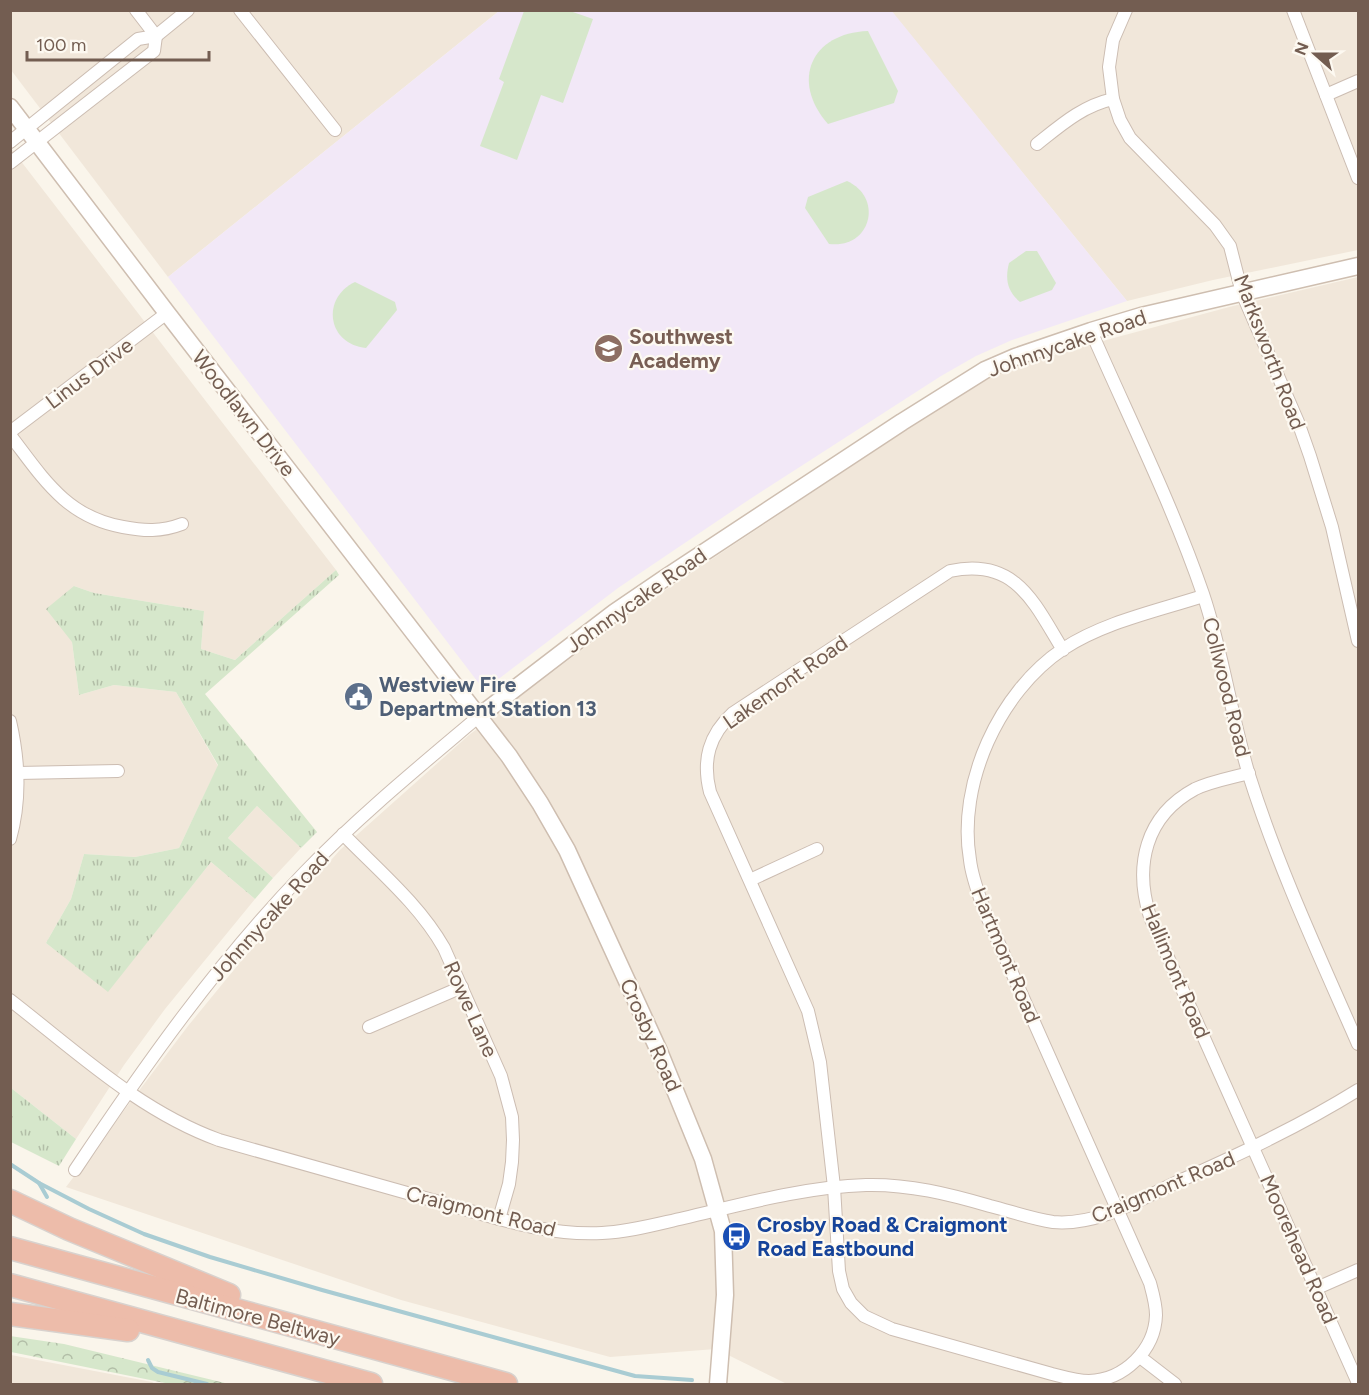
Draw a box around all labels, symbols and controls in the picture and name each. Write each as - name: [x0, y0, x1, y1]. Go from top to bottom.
- scale bar: [27, 24, 208, 62]
- north arrow: [1285, 24, 1345, 84]
- text: 100 m: [36, 34, 86, 56]
- text: N: [1290, 40, 1313, 58]
- street label: Marksworth Road: [1229, 271, 1311, 433]
- street label: Johnnycake Road: [985, 304, 1149, 382]
- place label: Southwest Academy: [629, 324, 733, 373]
- street label: Linus Drive: [40, 332, 138, 414]
- school or university icon: Southwest Academy: [592, 332, 624, 364]
- street label: Woodlawn Drive: [187, 345, 301, 481]
- street label: Johnnycake Road: [561, 542, 711, 658]
- street label: Collwood Road: [1198, 615, 1256, 759]
- street label: Lakemont Road: [718, 630, 852, 734]
- place label: Westview Fire Department Station 13: [379, 672, 597, 721]
- public building icon: Westview Fire Department Station 13: [342, 680, 374, 712]
- street label: Johnnycake Road: [204, 846, 334, 986]
- street label: Hartmont Road: [966, 883, 1046, 1027]
- street label: Hallimont Road: [1136, 900, 1216, 1042]
- street label: Rowe Lane: [439, 957, 503, 1061]
- street label: Crosby Road: [615, 975, 687, 1095]
- street label: Craigmont Road: [1088, 1146, 1238, 1228]
- street label: Moorehead Road: [1255, 1171, 1343, 1327]
- street label: Craigmont Road: [404, 1180, 558, 1242]
- place label: Crosby Road & Craigmont Road Eastbound: [757, 1212, 1008, 1261]
- bus stop icon: Crosby Road & Craigmont Road Eastbound: [720, 1220, 752, 1252]
- street label: Baltimore Beltway: [173, 1283, 343, 1351]

